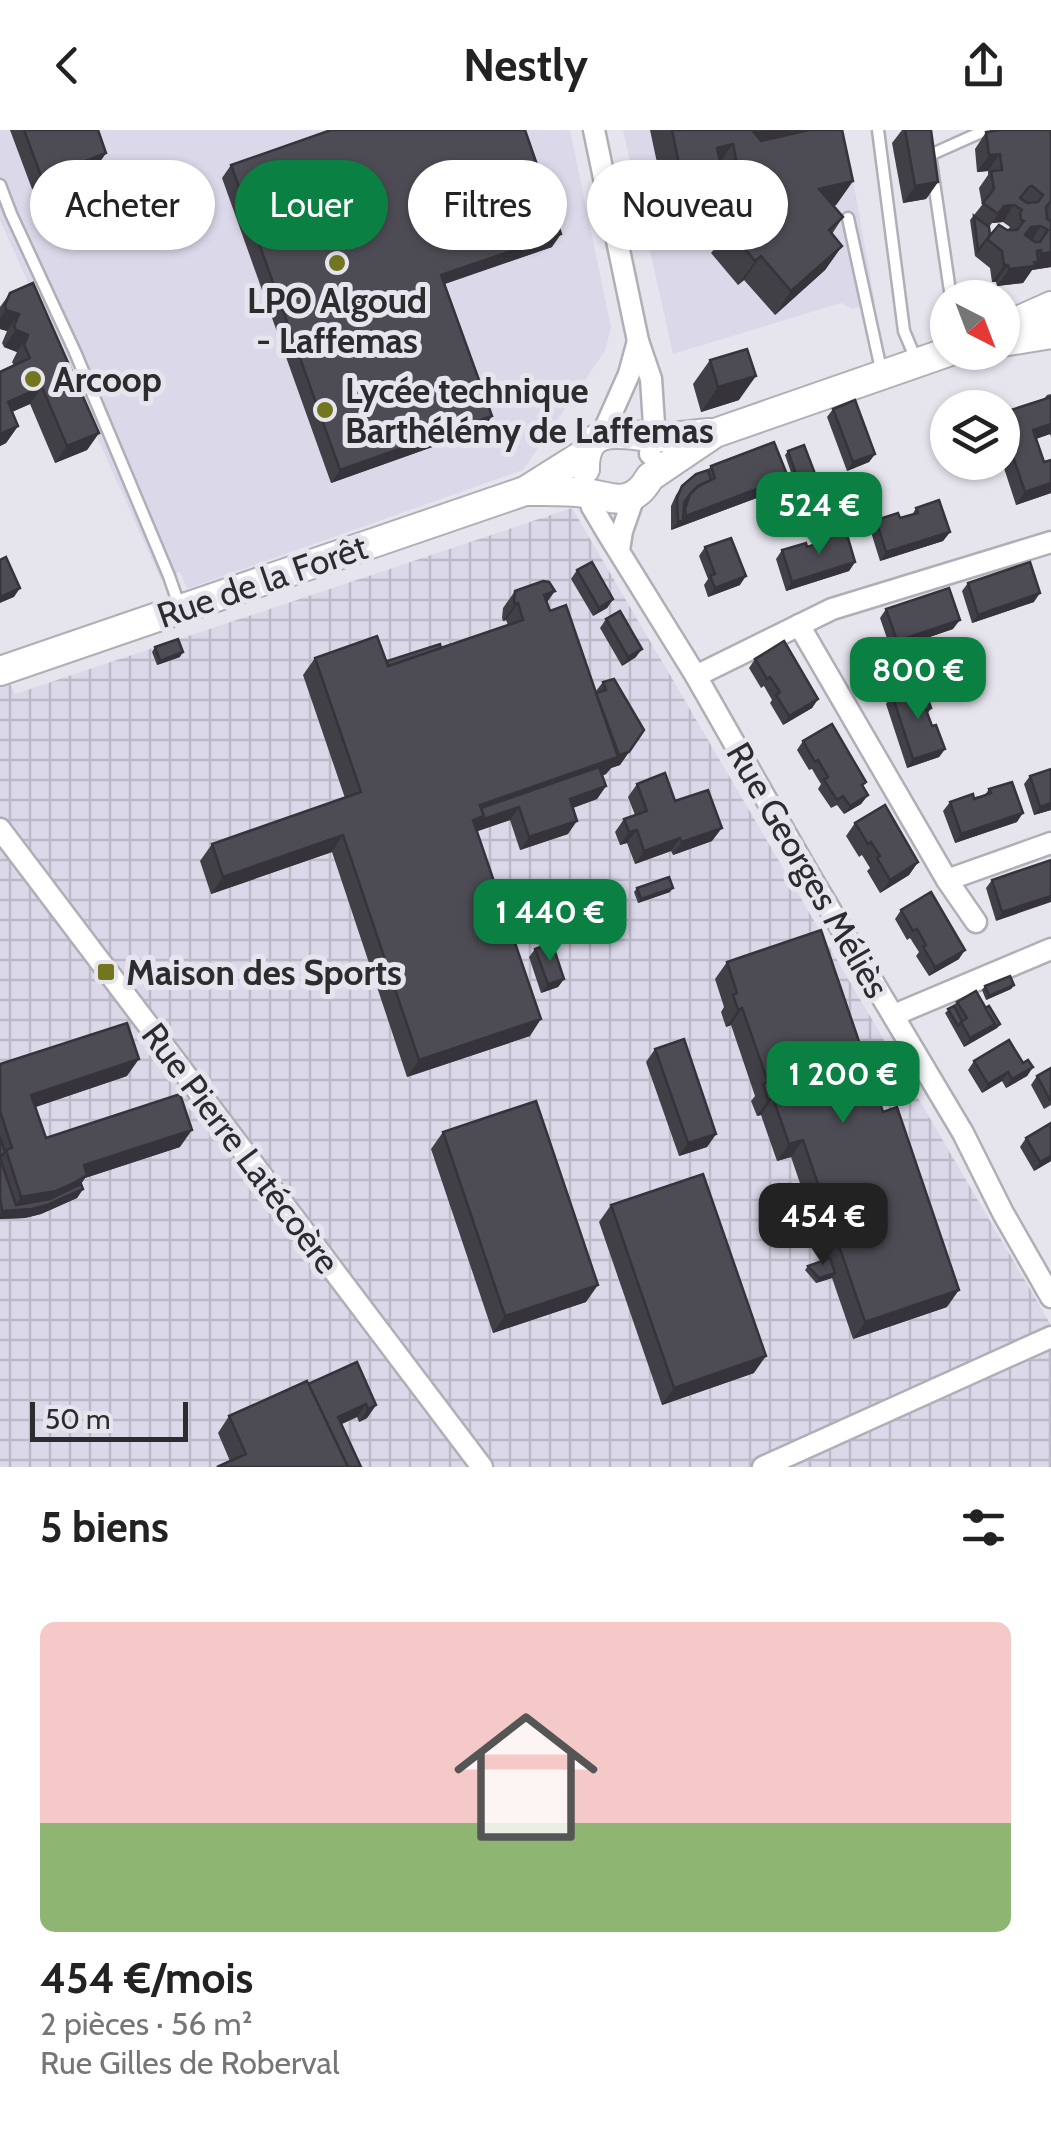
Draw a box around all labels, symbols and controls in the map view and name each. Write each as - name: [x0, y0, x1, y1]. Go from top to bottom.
- icon: back: [40, 38, 95, 93]
- text: Nestly: [463, 38, 588, 92]
- icon: share: [956, 38, 1011, 93]
- chip: Acheter: [30, 160, 215, 250]
- chip: Louer: [235, 160, 388, 250]
- chip: Filtres: [408, 160, 567, 250]
- chip: Nouveau: [587, 160, 788, 250]
- marker: LPO Algoud - Laffemas: [326, 252, 348, 274]
- place label: LPO Algoud - Laffemas: [247, 279, 427, 362]
- north arrow: [930, 280, 1020, 370]
- map controls: [930, 280, 1020, 480]
- place label: Arcoop: [53, 358, 162, 401]
- marker: Arcoop: [22, 368, 44, 390]
- place label: Lycée technique Barthélémy de Laffemas: [345, 369, 714, 452]
- button: layers: [930, 390, 1020, 480]
- marker: Lycée technique Barthélémy de Laffemas: [314, 399, 336, 421]
- pin: 524 €: [749, 472, 889, 557]
- text: 524 €: [778, 485, 860, 524]
- street label: Rue de la Forêt: [151, 525, 373, 637]
- pin: 800 €: [848, 637, 988, 722]
- text: 800 €: [872, 650, 964, 689]
- street label: Rue Georges Méliès: [717, 735, 899, 1005]
- pin: 1 440 €: [458, 879, 642, 964]
- text: 1 440 €: [495, 892, 605, 931]
- place label: Maison des Sports: [126, 951, 402, 994]
- marker: Maison des Sports: [95, 961, 117, 983]
- street label: Rue Pierre Latécoère: [133, 1014, 349, 1282]
- pin: 1 200 €: [751, 1041, 935, 1126]
- text: 1 200 €: [789, 1054, 897, 1093]
- pin: 454 €: [753, 1183, 893, 1268]
- text: 454 €: [781, 1196, 865, 1235]
- scale bar: [30, 1397, 188, 1442]
- text: 50 m: [45, 1402, 111, 1436]
- icon: filters: [956, 1500, 1011, 1555]
- text: 5 biens: [40, 1501, 169, 1553]
- icon: home: [436, 1687, 616, 1867]
- text: 454 €/mois: [40, 1952, 253, 2004]
- text: 2 pièces · 56 m²: [40, 2004, 252, 2043]
- text: Rue Gilles de Roberval: [40, 2043, 340, 2082]

